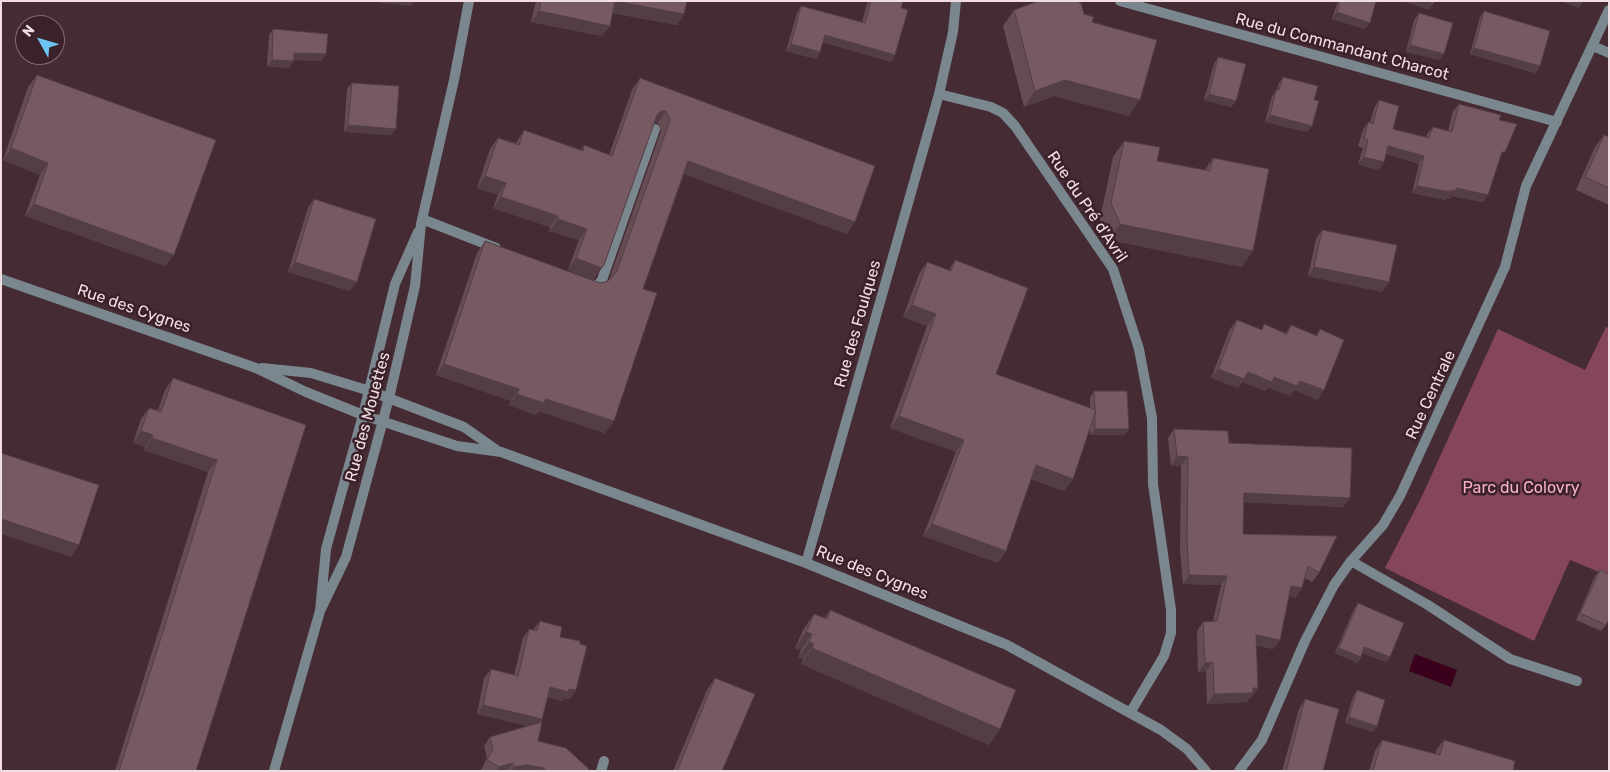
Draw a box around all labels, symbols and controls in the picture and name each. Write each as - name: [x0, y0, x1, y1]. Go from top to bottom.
- street label: Rue du Commandant Charcot: [1233, 9, 1451, 85]
- north arrow: [15, 15, 65, 65]
- text: N: [19, 22, 39, 40]
- street label: Rue du Pré d'Avril: [1043, 148, 1131, 266]
- street label: Rue des Foulques: [831, 258, 885, 390]
- street label: Rue des Cygnes: [75, 281, 193, 337]
- street label: Rue Centrale: [1402, 347, 1460, 443]
- street label: Rue des Mouettes: [341, 350, 395, 484]
- park label: Parc du Colovry: [1462, 478, 1580, 498]
- street label: Rue des Cygnes: [813, 542, 931, 604]

